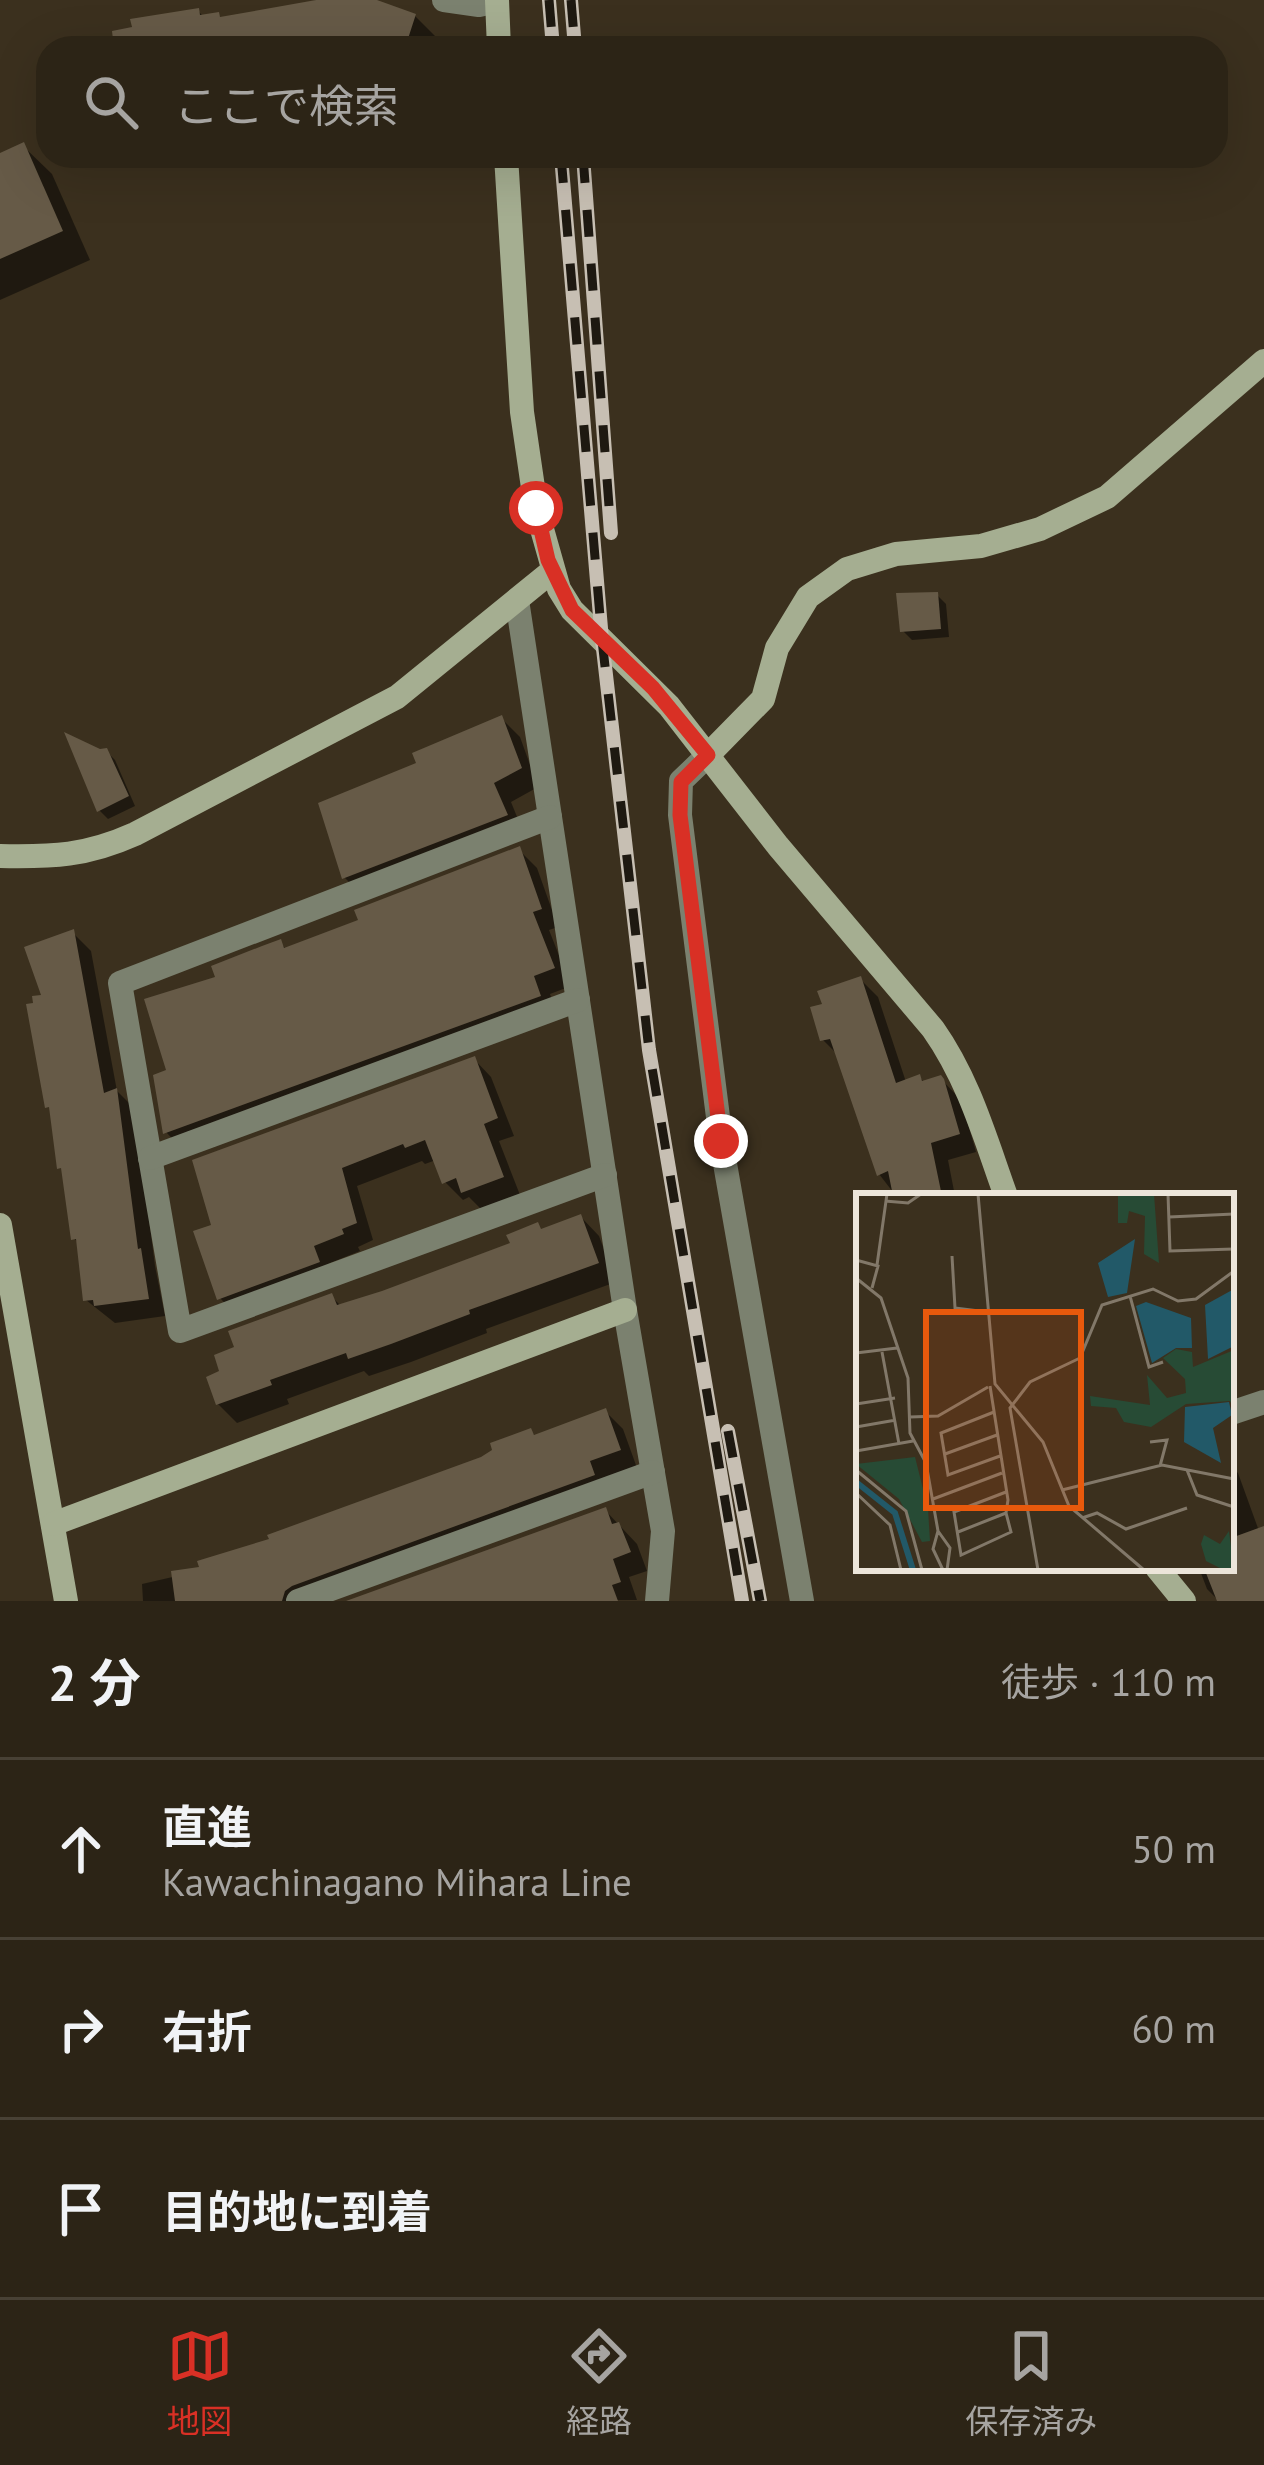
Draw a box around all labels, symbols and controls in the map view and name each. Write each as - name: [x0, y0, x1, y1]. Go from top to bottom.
- search box: [36, 36, 1228, 168]
- icon: search: [78, 69, 144, 135]
- text: ここで検索: [174, 76, 399, 134]
- route start: [509, 481, 563, 535]
- route end: [694, 1114, 748, 1168]
- inset map: [856, 1193, 1234, 1571]
- text: 2 分: [48, 1649, 141, 1715]
- text: 徒歩 · 110 m: [1001, 1656, 1216, 1707]
- text: 直進: [162, 1797, 252, 1855]
- icon: ahead: [48, 1816, 114, 1882]
- text: 50 m: [1131, 1823, 1216, 1874]
- text: Kawachinagano Mihara Line: [162, 1856, 632, 1907]
- icon: right: [48, 1996, 114, 2062]
- text: 右折: [162, 2002, 252, 2060]
- text: 60 m: [1131, 2003, 1216, 2054]
- icon: arrive: [48, 2176, 114, 2242]
- text: 目的地に到着: [162, 2182, 432, 2240]
- tab: 地図: [167, 2323, 233, 2443]
- tab: 経路: [566, 2323, 632, 2443]
- tab: 保存済み: [965, 2323, 1097, 2443]

